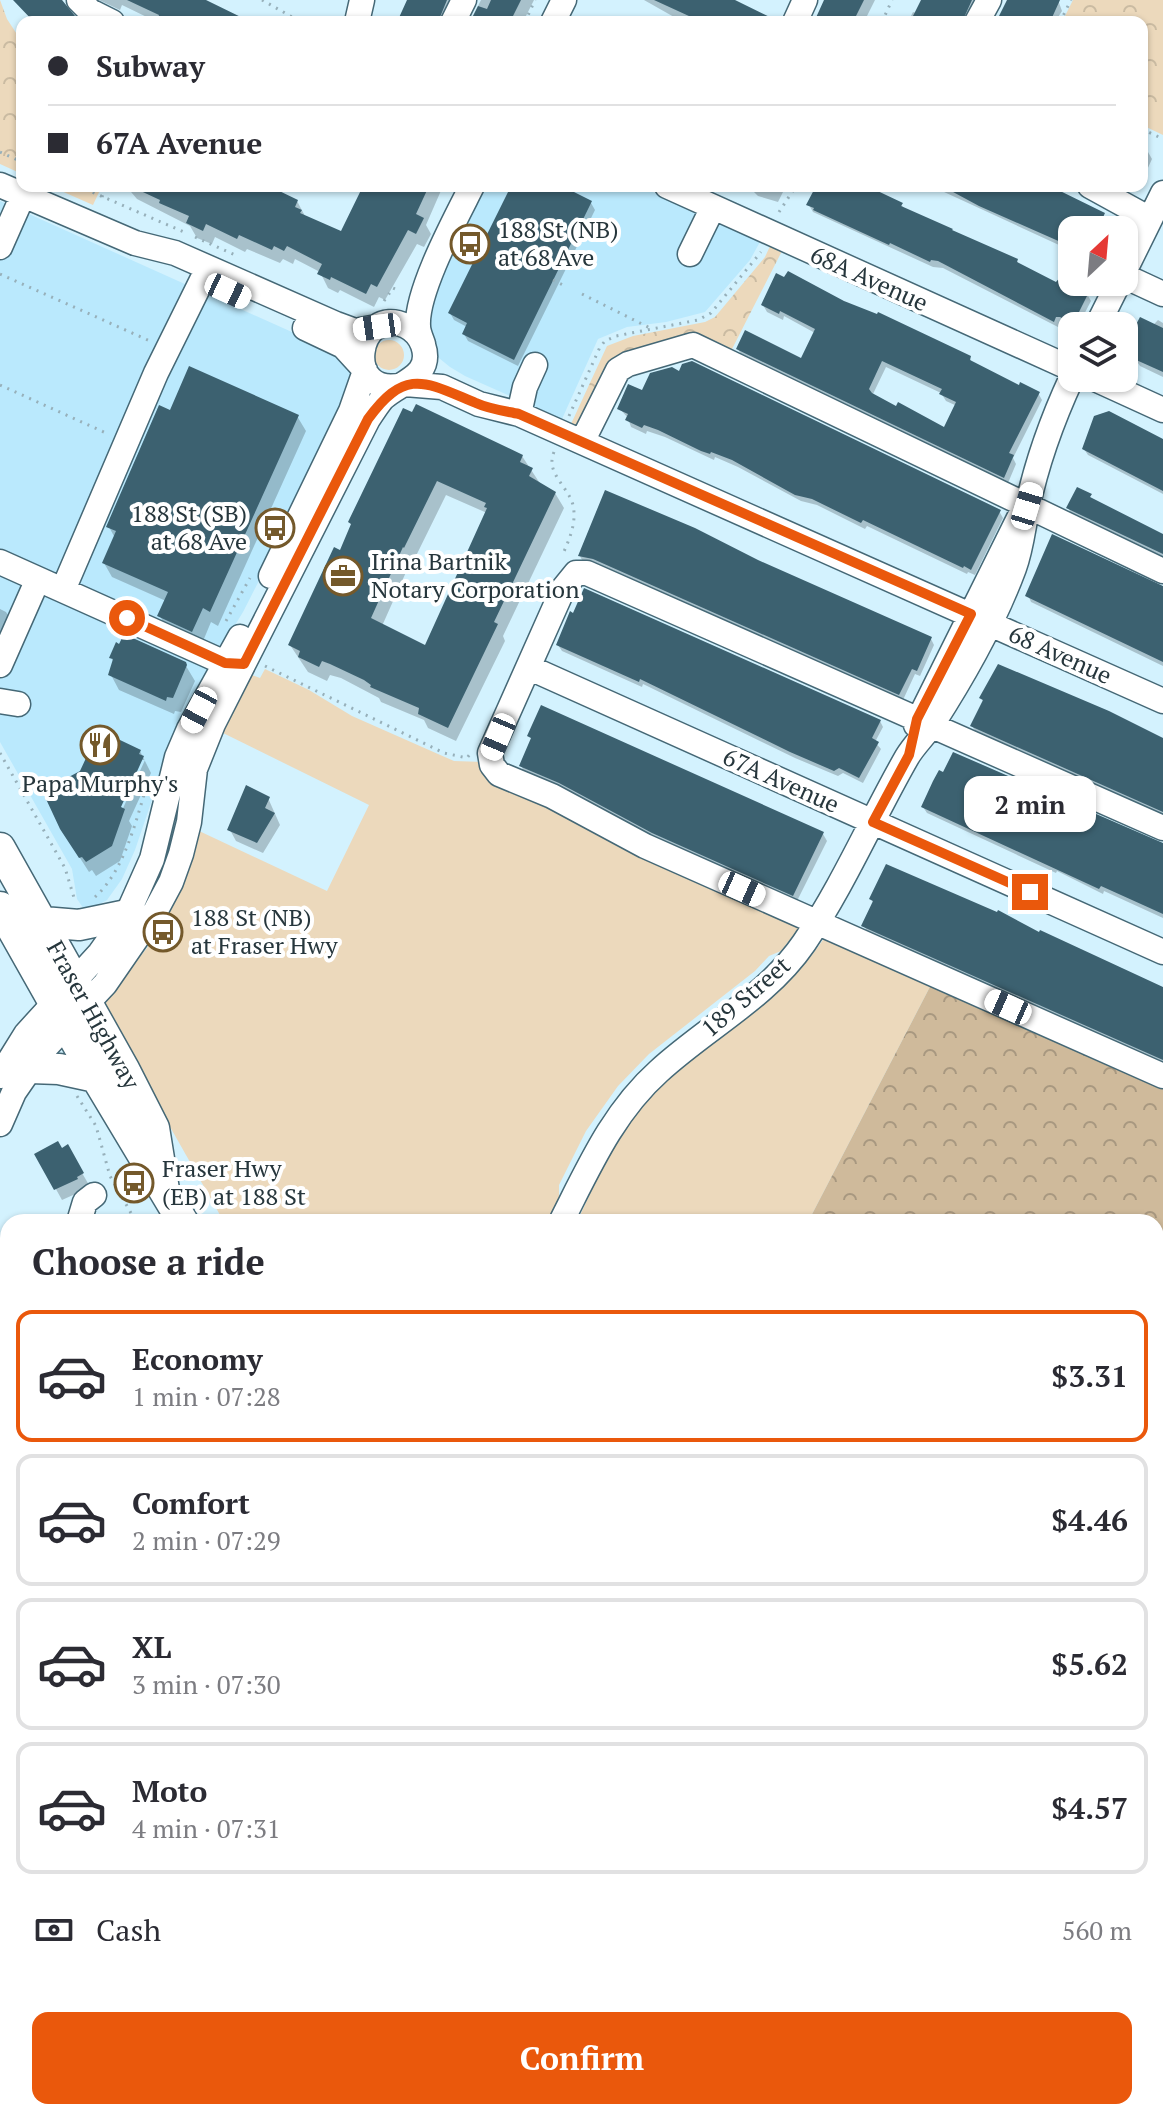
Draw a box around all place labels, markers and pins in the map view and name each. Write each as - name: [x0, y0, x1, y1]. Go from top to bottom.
- place label: 188 St (NB) at 68 Ave: [498, 213, 619, 273]
- bus stop icon: 188 St (NB) at 68 Ave: [449, 223, 491, 265]
- place label: 188 St (SB) at 68 Ave: [131, 497, 247, 557]
- bus stop icon: 188 St (SB) at 68 Ave: [254, 507, 296, 549]
- place label: Irina Bartnik Notary Corporation: [371, 545, 579, 605]
- office icon: Irina Bartnik Notary Corporation: [322, 555, 364, 597]
- restaurant icon: Papa Murphy's: [79, 724, 121, 766]
- place label: Papa Murphy's: [22, 767, 178, 799]
- place label: 188 St (NB) at Fraser Hwy: [191, 901, 338, 961]
- bus stop icon: 188 St (NB) at Fraser Hwy: [142, 911, 184, 953]
- place label: Fraser Hwy (EB) at 188 St: [162, 1152, 306, 1212]
- bus stop icon: Fraser Hwy (EB) at 188 St: [113, 1162, 155, 1204]

